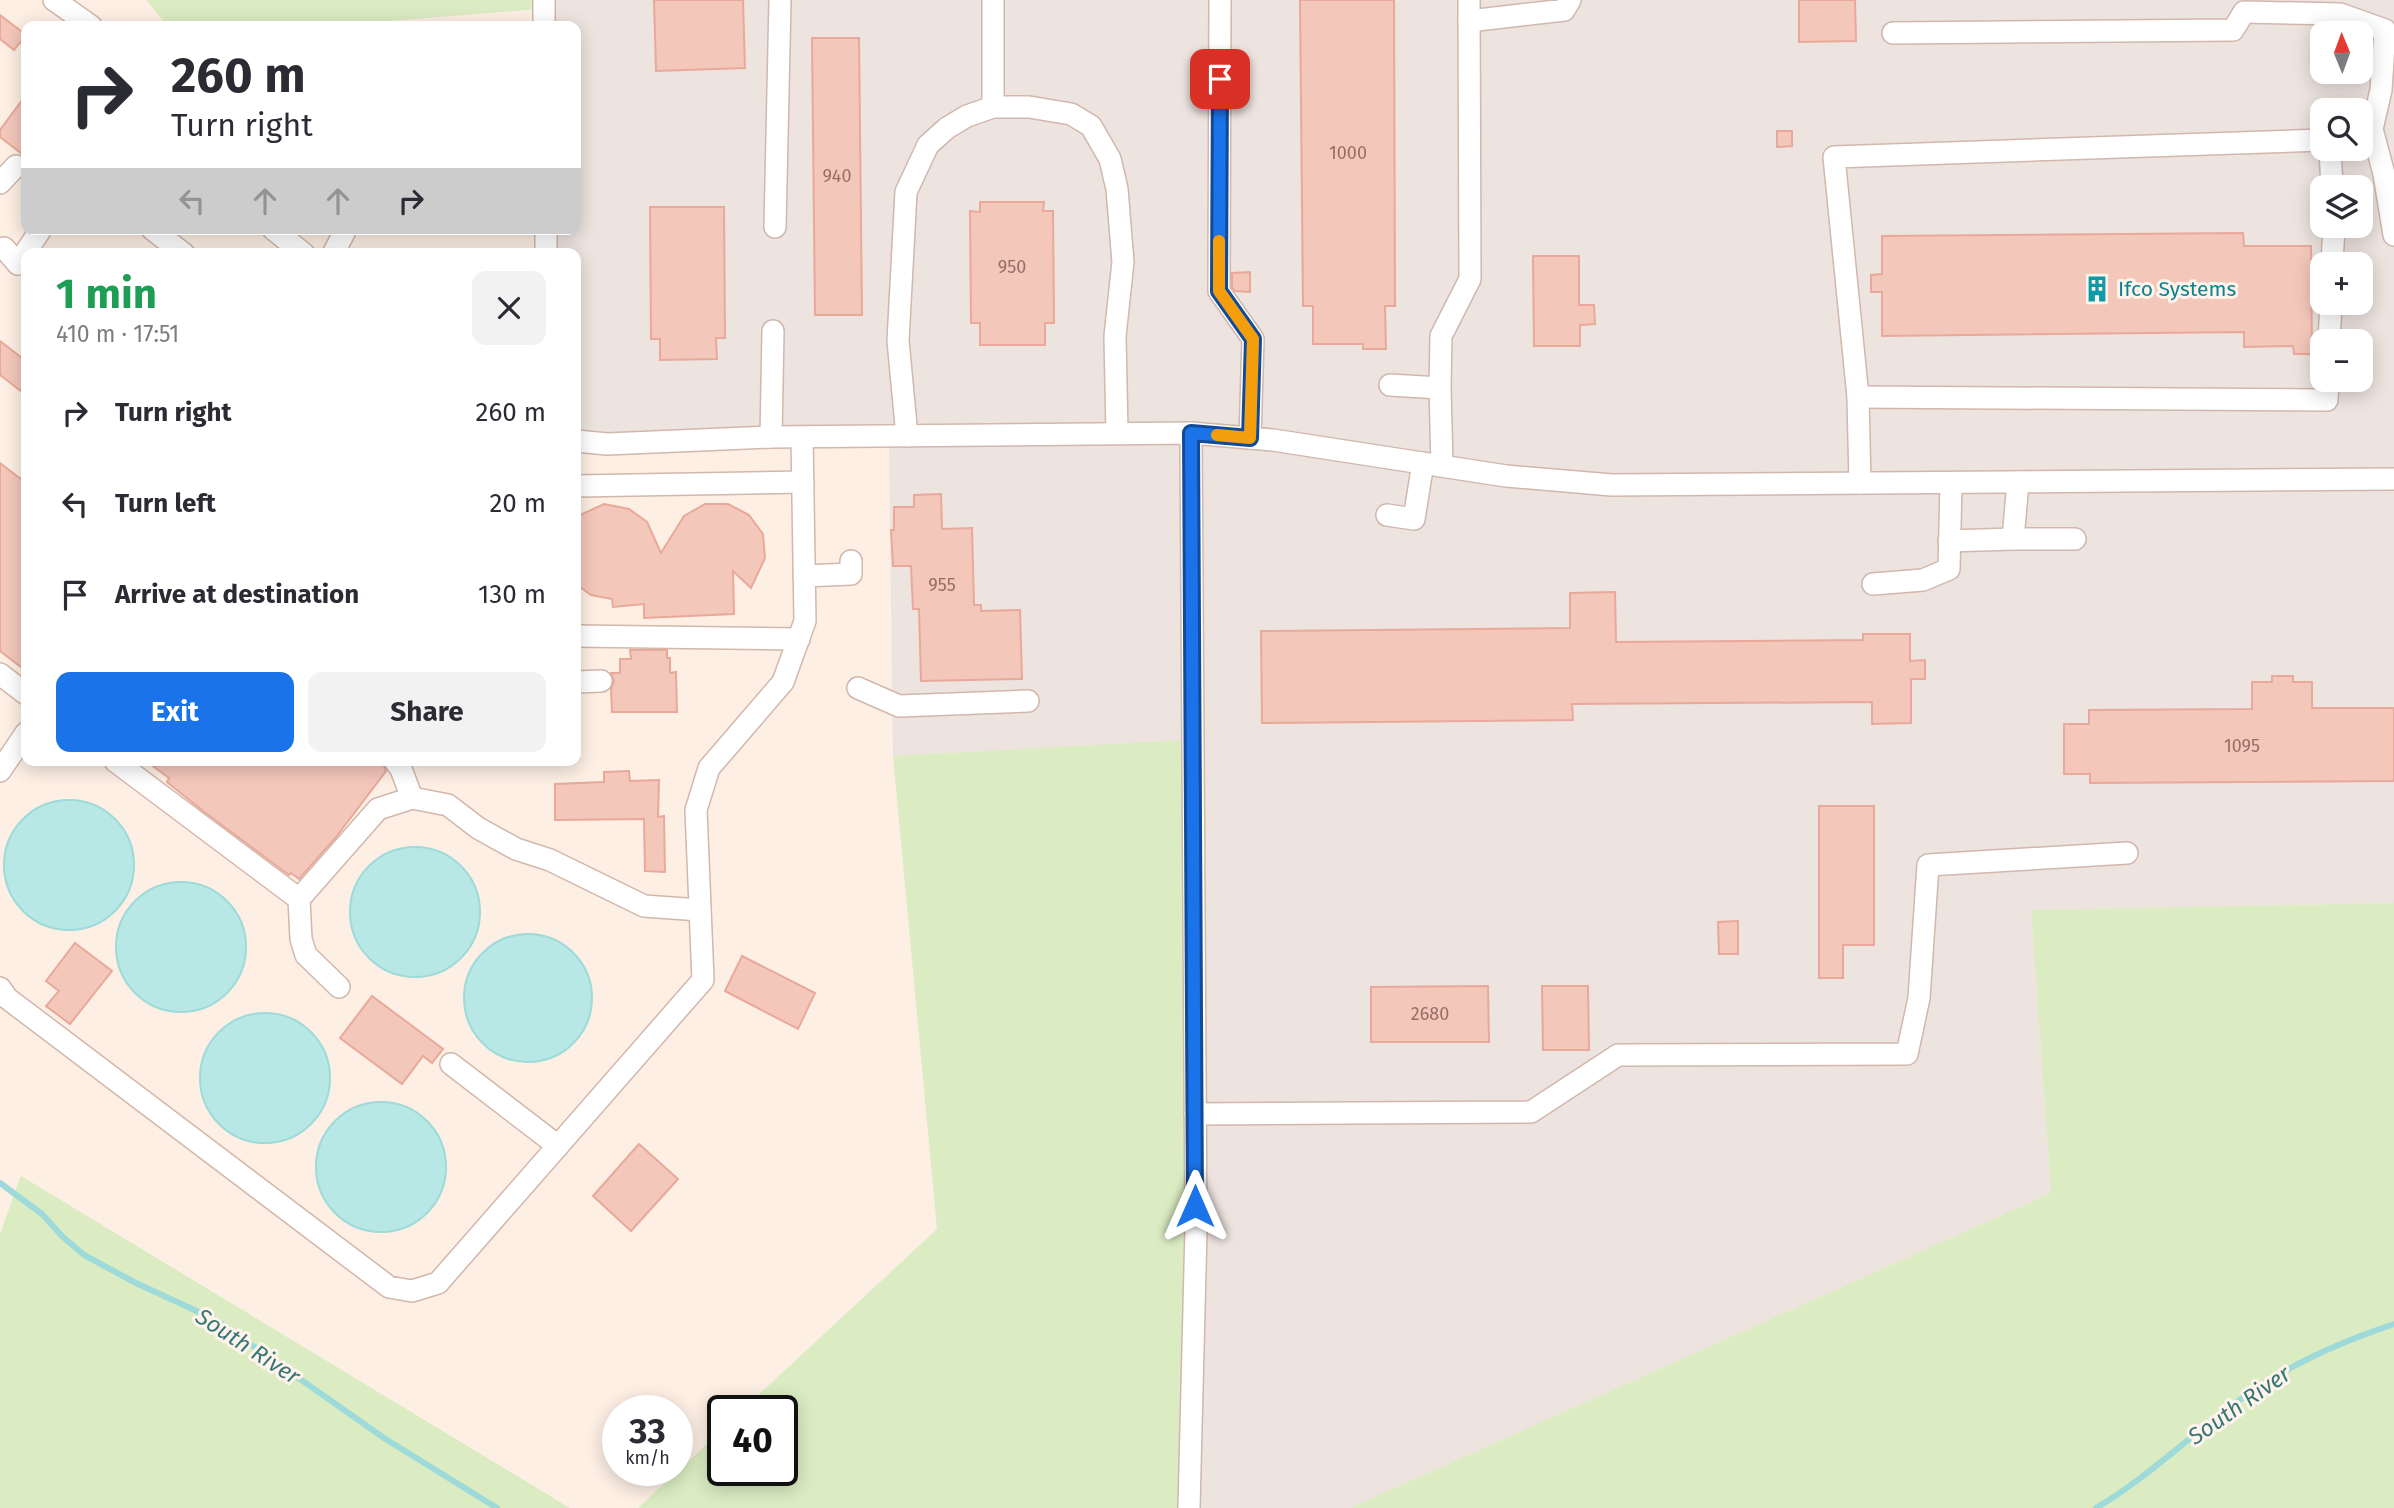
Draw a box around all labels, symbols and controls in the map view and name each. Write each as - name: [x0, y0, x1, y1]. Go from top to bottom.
- north arrow: [2310, 21, 2373, 84]
- map controls: [2310, 21, 2373, 392]
- text: 260 m: [171, 46, 306, 105]
- icon: right: [56, 49, 147, 140]
- pin: [1190, 49, 1250, 109]
- icon: arrive: [1201, 60, 1239, 98]
- button: search: [2310, 98, 2373, 161]
- text: Turn right: [171, 106, 313, 144]
- house number: 1000: [1329, 142, 1367, 164]
- house number: 940: [823, 165, 851, 187]
- button: layers: [2310, 175, 2373, 238]
- icon: left: [173, 182, 211, 220]
- icon: ahead: [246, 182, 284, 220]
- icon: ahead: [319, 182, 357, 220]
- icon: right: [392, 182, 430, 220]
- button: +: [2310, 252, 2373, 315]
- house number: 950: [998, 256, 1026, 278]
- text: 1 min: [56, 269, 157, 319]
- button: close: [472, 271, 546, 345]
- building icon: Ifco Systems: [2082, 274, 2112, 304]
- place label: Ifco Systems: [2118, 276, 2236, 302]
- text: 410 m · 17:51: [56, 320, 179, 348]
- button: −: [2310, 329, 2373, 392]
- icon: right: [56, 394, 94, 432]
- text: Turn right: [115, 397, 232, 428]
- text: 260 m: [476, 397, 546, 428]
- icon: left: [56, 485, 94, 523]
- text: Turn left: [115, 488, 216, 519]
- text: 20 m: [489, 488, 546, 519]
- house number: 955: [928, 574, 956, 596]
- icon: arrive: [56, 576, 94, 614]
- text: Arrive at destination: [115, 579, 359, 610]
- text: 130 m: [478, 579, 546, 610]
- button: Exit: [56, 672, 294, 752]
- button: Share: [308, 672, 546, 752]
- house number: 1095: [2224, 735, 2260, 757]
- house number: 2680: [1411, 1003, 1449, 1025]
- position arrow: [1158, 1169, 1232, 1243]
- water label: South River: [190, 1301, 306, 1391]
- water label: South River: [2182, 1359, 2297, 1451]
- speed limit sign: 40: [707, 1395, 798, 1486]
- text: 33: [629, 1410, 666, 1452]
- text: km/h: [625, 1447, 670, 1469]

